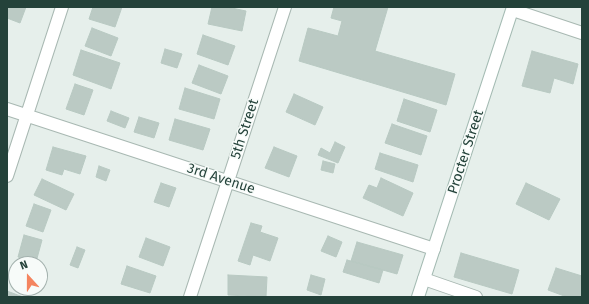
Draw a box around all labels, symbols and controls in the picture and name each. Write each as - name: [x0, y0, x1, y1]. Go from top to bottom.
- street label: 5th Street: [227, 97, 263, 161]
- street label: Procter Street: [445, 108, 487, 196]
- street label: 3rd Avenue: [185, 160, 257, 198]
- north arrow: [8, 256, 48, 296]
- text: N: [18, 258, 30, 273]

